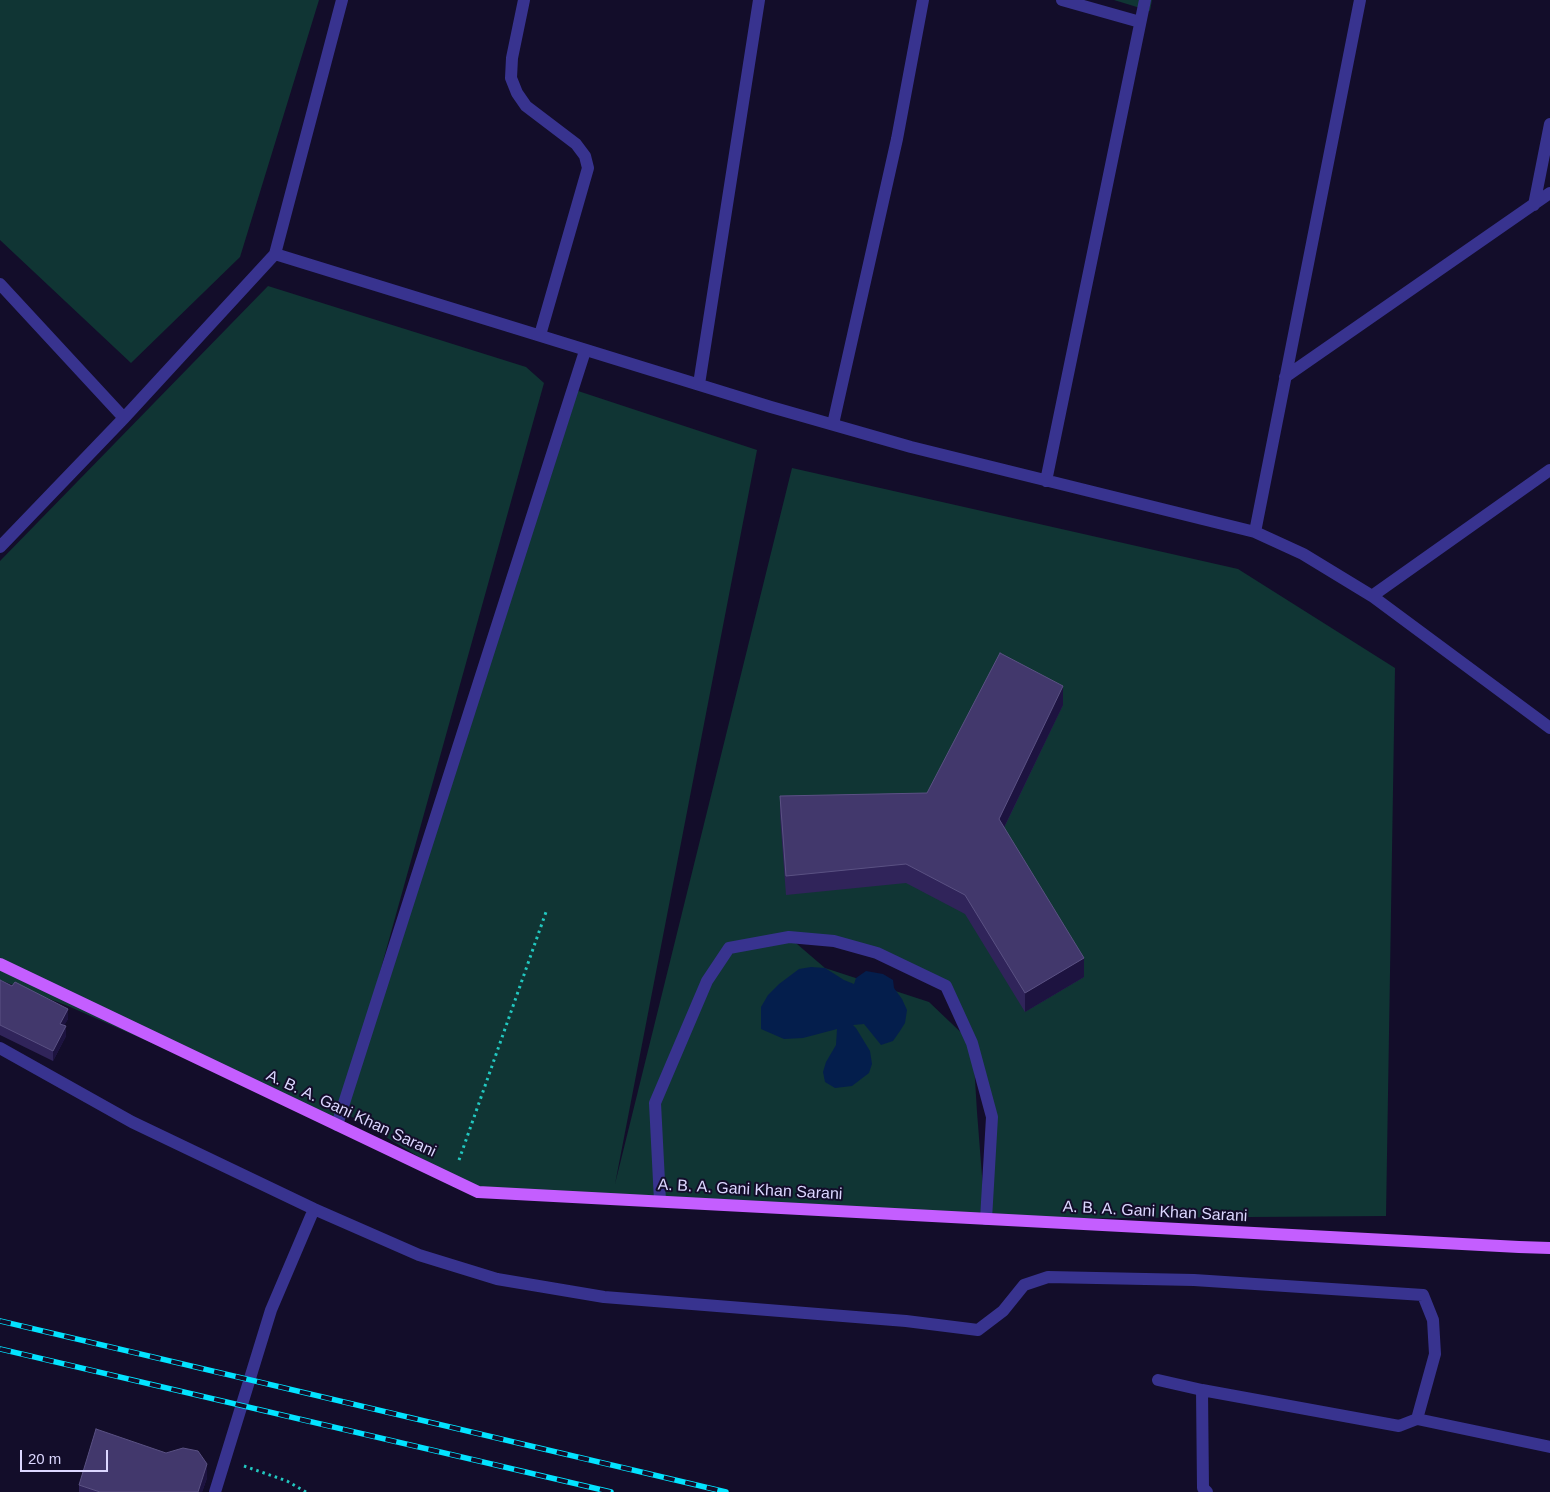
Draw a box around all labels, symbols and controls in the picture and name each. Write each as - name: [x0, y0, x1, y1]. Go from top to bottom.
- street label: A. B. A. Gani Khan Sarani: [263, 1066, 439, 1162]
- street label: A. B. A. Gani Khan Sarani: [657, 1176, 843, 1204]
- street label: A. B. A. Gani Khan Sarani: [1062, 1198, 1248, 1226]
- scale bar: [22, 1440, 110, 1472]
- text: 20 m: [28, 1450, 61, 1467]

